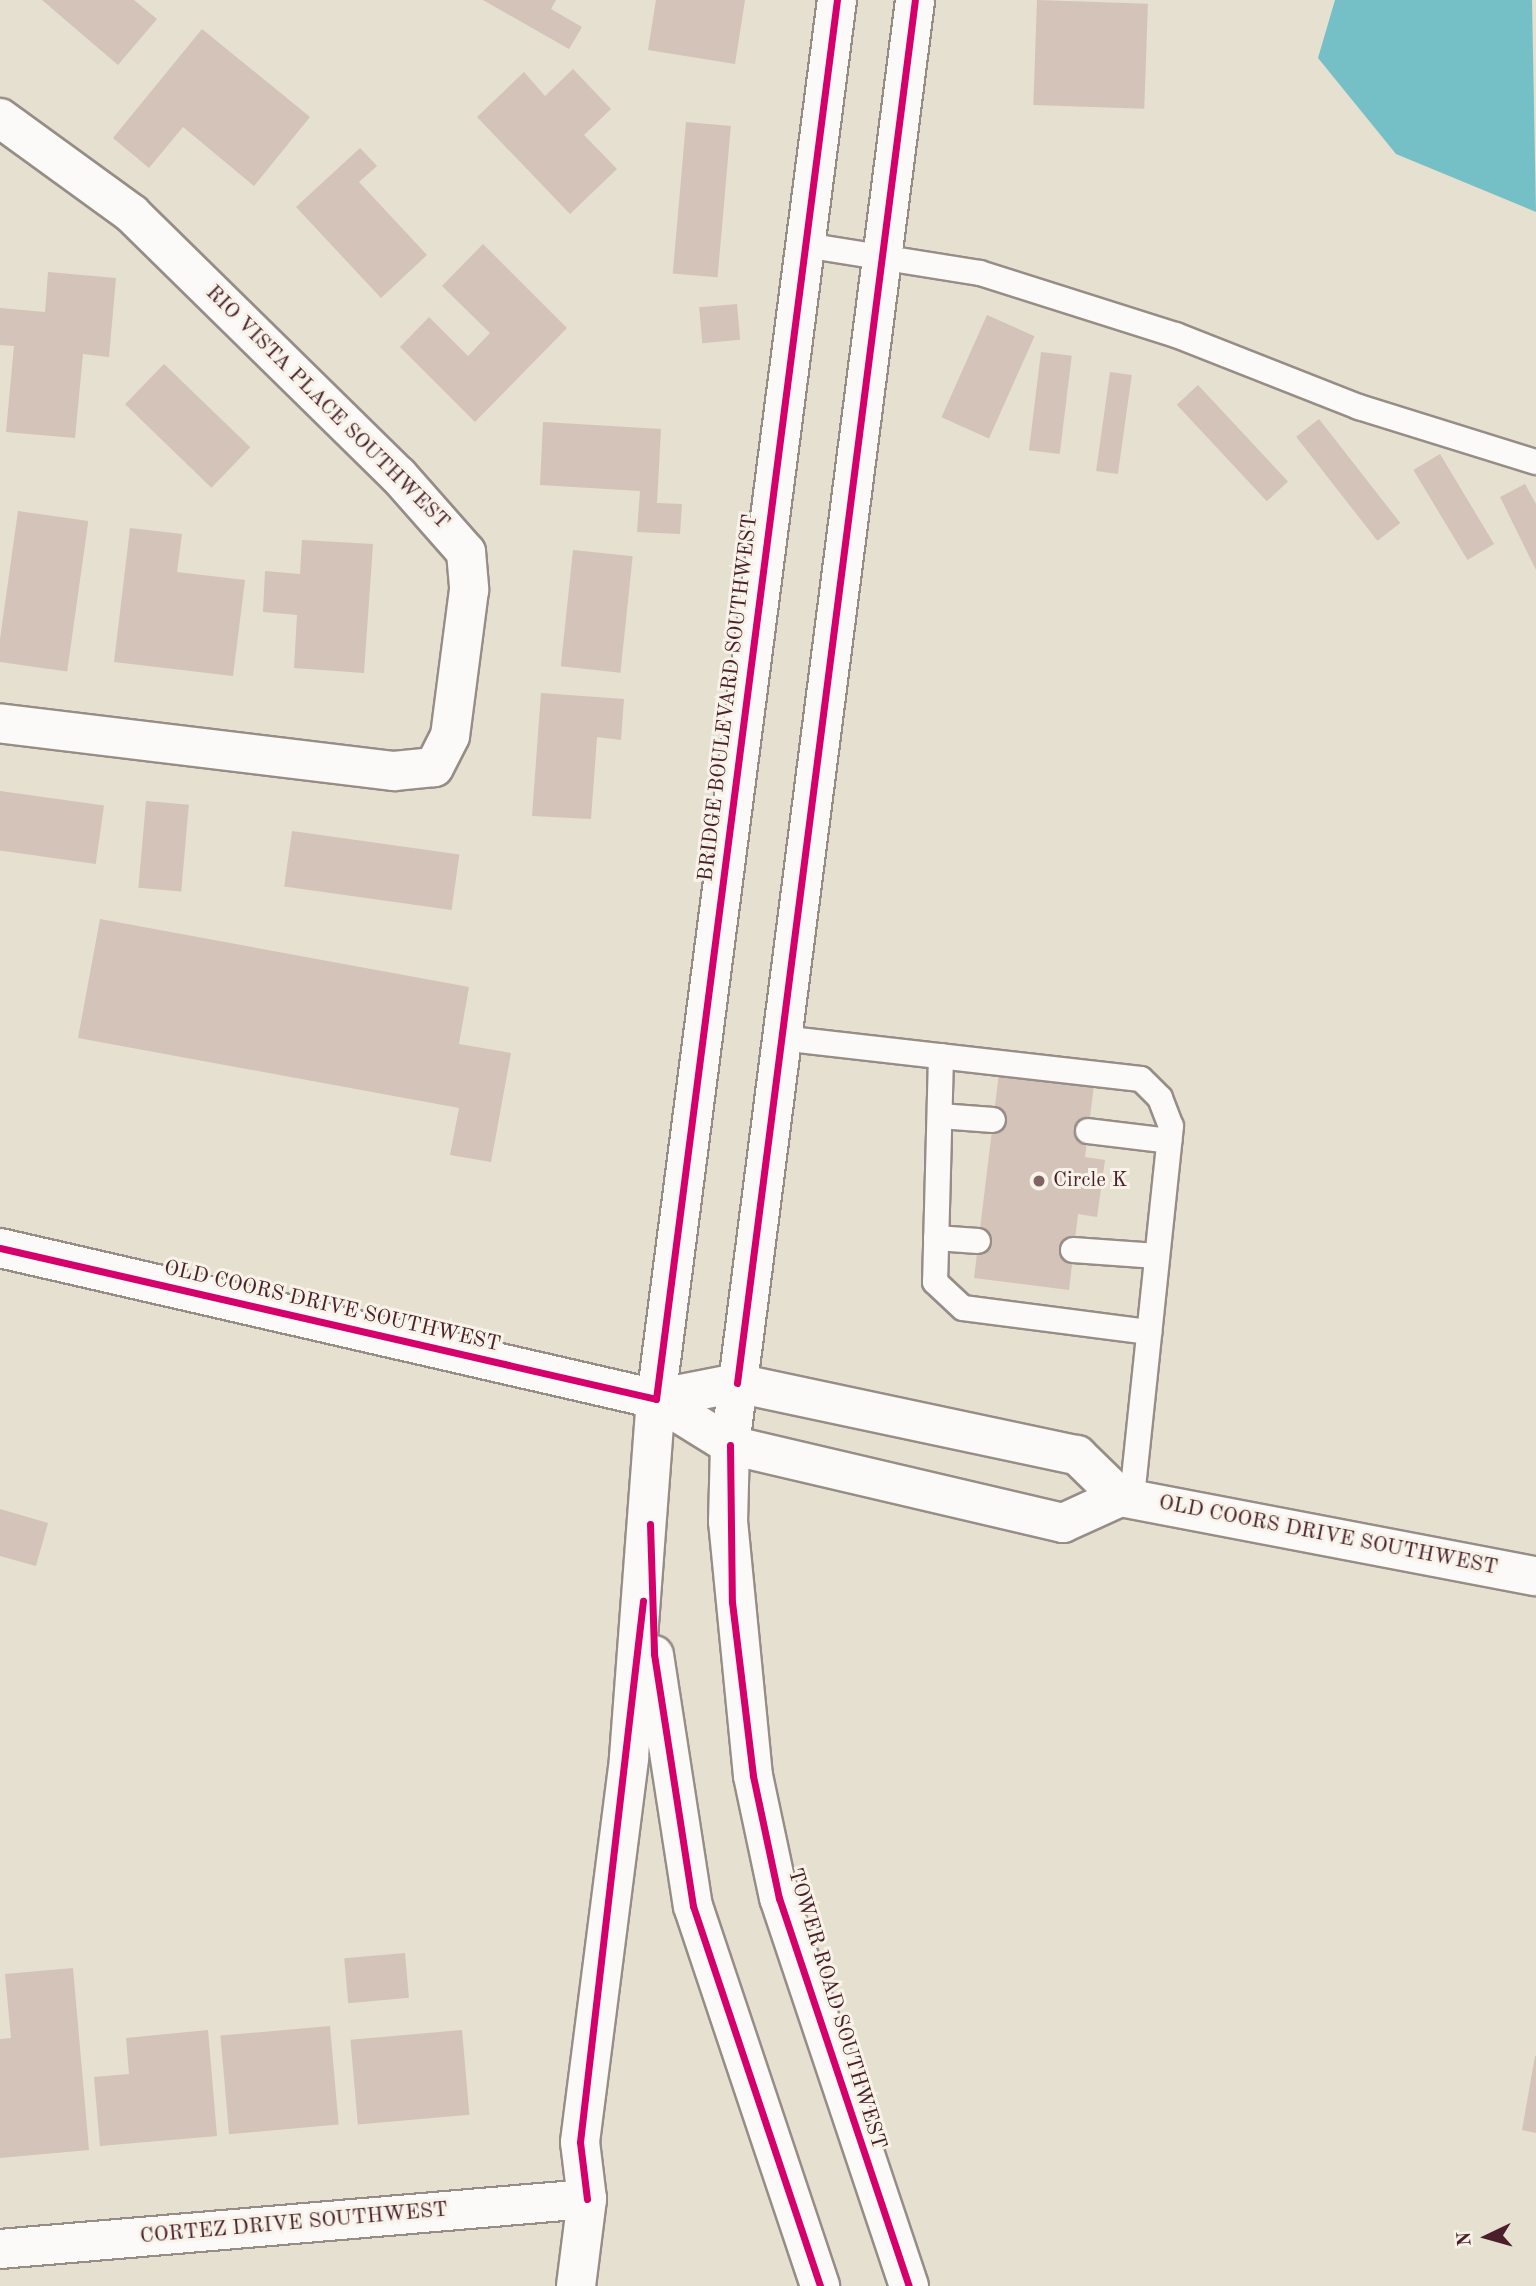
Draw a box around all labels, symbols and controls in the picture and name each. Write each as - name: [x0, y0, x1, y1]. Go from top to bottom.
- street label: RIO VISTA PLACE SOUTHWEST: [200, 281, 454, 535]
- street label: BRIDGE BOULEVARD SOUTHWEST: [694, 513, 764, 883]
- place label: Circle K: [1053, 1168, 1128, 1194]
- marker: Circle K: [1031, 1173, 1047, 1189]
- street label: OLD COORS DRIVE SOUTHWEST: [161, 1256, 503, 1358]
- street label: OLD COORS DRIVE SOUTHWEST: [1156, 1491, 1500, 1581]
- street label: TOWER ROAD SOUTHWEST: [781, 1865, 891, 2153]
- street label: CORTEZ DRIVE SOUTHWEST: [139, 2198, 449, 2250]
- north arrow: [1452, 2202, 1522, 2272]
- text: N: [1455, 2231, 1476, 2247]

